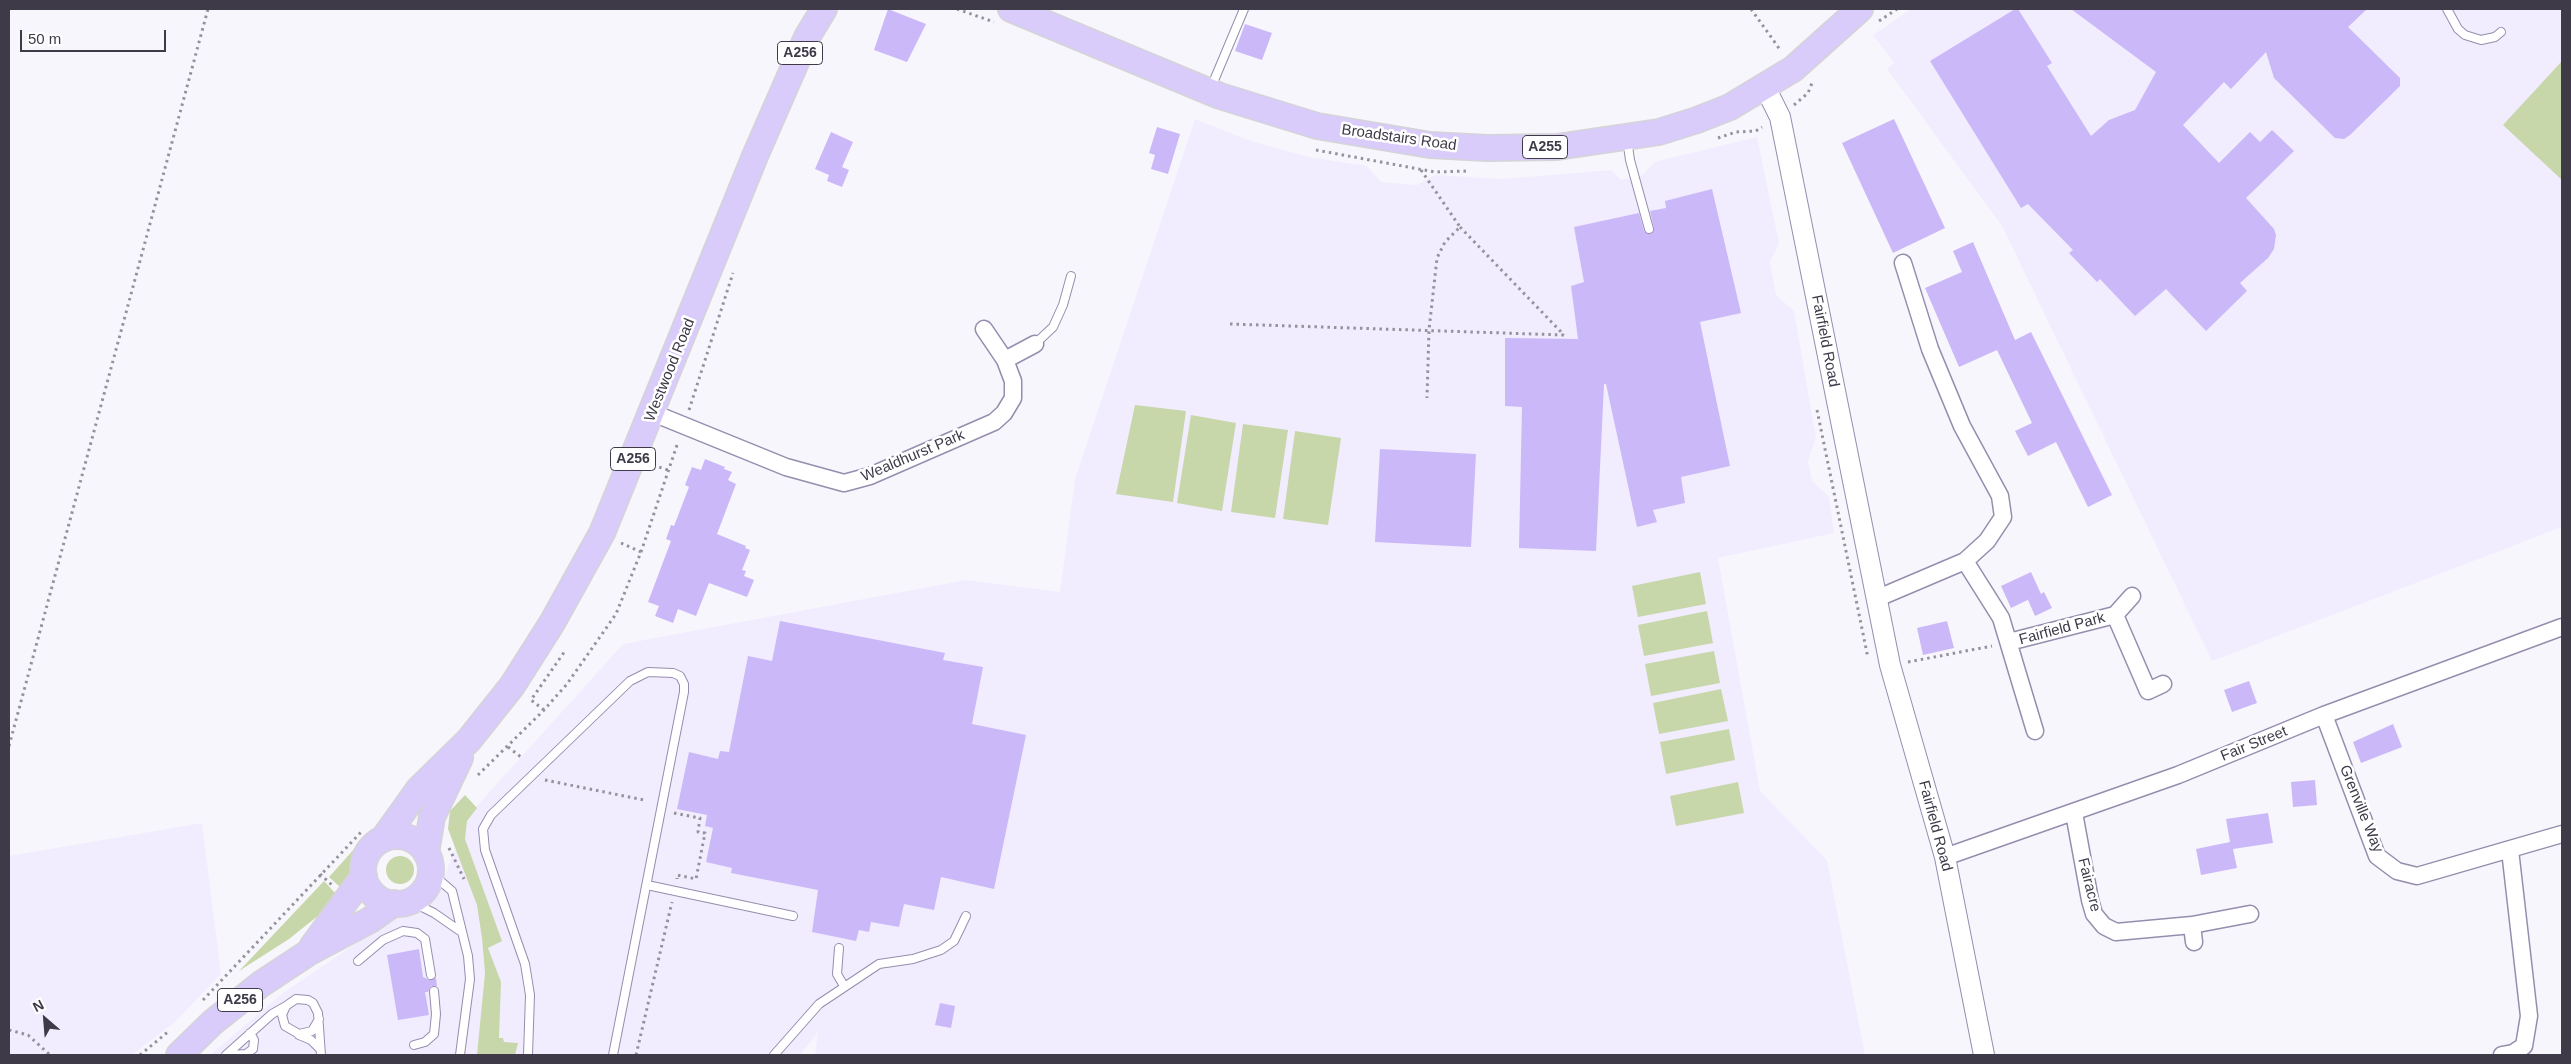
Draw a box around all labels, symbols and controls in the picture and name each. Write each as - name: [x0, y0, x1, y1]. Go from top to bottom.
- scale bar: [22, 20, 169, 52]
- text: 50 m: [28, 30, 61, 47]
- road number: A256: [778, 42, 822, 64]
- street label: Broadstairs Road: [1340, 121, 1458, 155]
- road number: A255: [1522, 136, 1568, 158]
- street label: Fairfield Road: [1807, 293, 1843, 389]
- street label: Westwood Road: [641, 316, 699, 424]
- street label: Wealdhurst Park: [859, 426, 967, 486]
- road number: A256: [610, 448, 656, 470]
- street label: Fairfield Park: [2017, 609, 2107, 649]
- street label: Fair Street: [2218, 723, 2290, 765]
- street label: Grenville Way: [2335, 763, 2387, 855]
- street label: Fairfield Road: [1914, 779, 1956, 873]
- street label: Fairacre: [2074, 856, 2104, 914]
- road number: A256: [218, 988, 262, 1012]
- north arrow: [20, 994, 70, 1044]
- text: N: [30, 996, 46, 1015]

